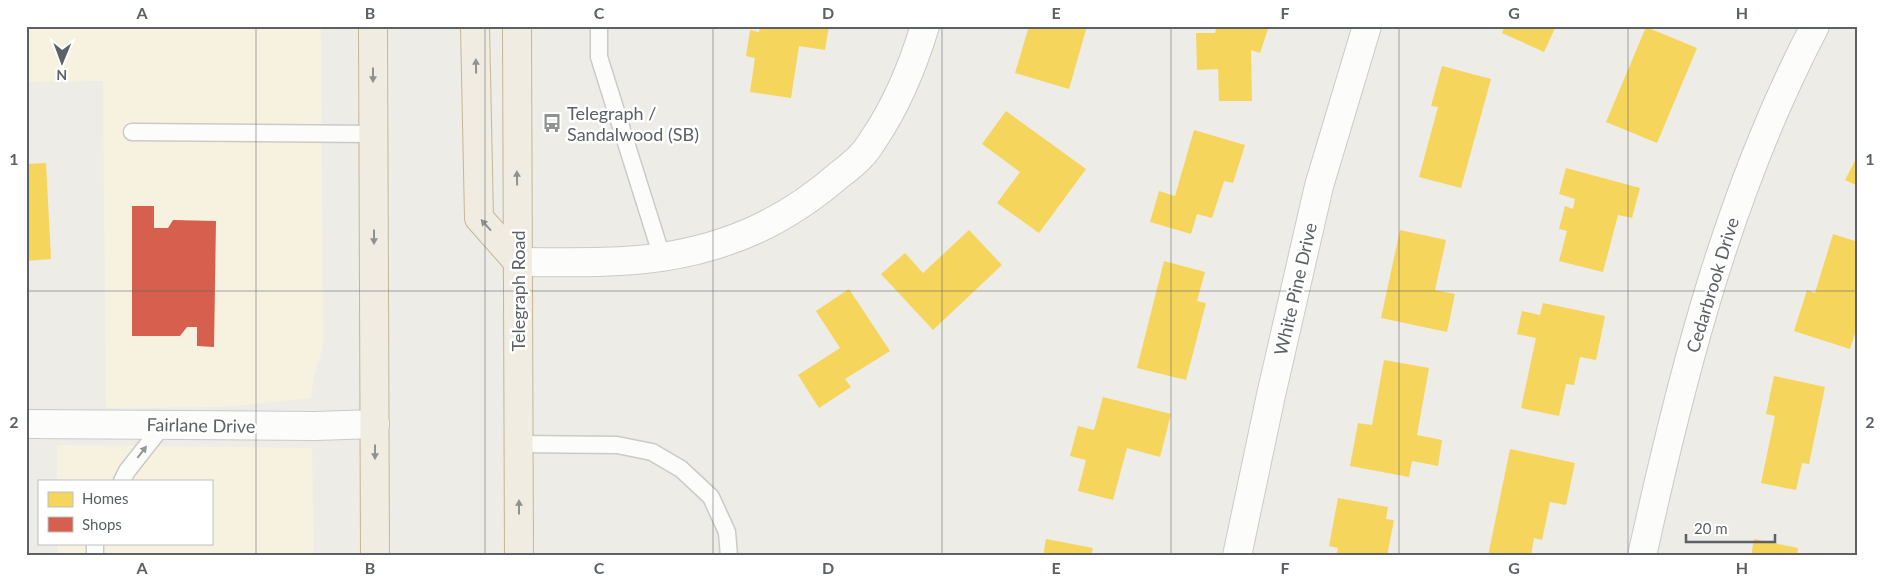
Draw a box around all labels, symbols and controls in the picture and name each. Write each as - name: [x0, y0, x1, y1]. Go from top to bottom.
- text: A: [135, 3, 148, 22]
- text: B: [365, 3, 375, 22]
- text: C: [594, 3, 605, 22]
- text: D: [822, 3, 834, 22]
- text: E: [1051, 3, 1061, 22]
- text: F: [1280, 3, 1290, 22]
- text: G: [1508, 3, 1520, 22]
- text: H: [1736, 3, 1748, 22]
- north arrow: [38, 38, 88, 88]
- one-way arrow: [472, 57, 480, 73]
- text: N: [56, 67, 67, 84]
- one-way arrow: [369, 67, 377, 83]
- place label: Telegraph / Sandalwood (SB): [567, 102, 699, 145]
- bus stop icon: Telegraph / Sandalwood (SB): [541, 112, 563, 134]
- text: 1: [9, 149, 19, 168]
- text: 1: [1865, 149, 1875, 168]
- one-way arrow: [513, 170, 521, 186]
- street label: Cedarbrook Drive: [1681, 215, 1743, 355]
- one-way arrow: [480, 220, 492, 232]
- street label: White Pine Drive: [1269, 220, 1321, 358]
- one-way arrow: [370, 230, 378, 246]
- street label: Telegraph Road: [507, 230, 529, 352]
- text: 2: [9, 412, 19, 431]
- text: 2: [1865, 412, 1875, 431]
- street label: Fairlane Drive: [146, 413, 256, 437]
- one-way arrow: [137, 445, 147, 459]
- one-way arrow: [371, 445, 379, 461]
- legend: [38, 480, 212, 544]
- text: Homes: [82, 489, 128, 507]
- one-way arrow: [515, 499, 523, 515]
- scale bar: [1686, 512, 1775, 544]
- text: Shops: [82, 515, 122, 533]
- text: 20 m: [1694, 519, 1728, 537]
- text: A: [135, 558, 148, 577]
- text: B: [365, 558, 375, 577]
- text: C: [594, 558, 605, 577]
- text: D: [822, 558, 834, 577]
- text: E: [1051, 558, 1061, 577]
- text: F: [1280, 558, 1290, 577]
- text: G: [1508, 558, 1520, 577]
- text: H: [1736, 558, 1748, 577]

